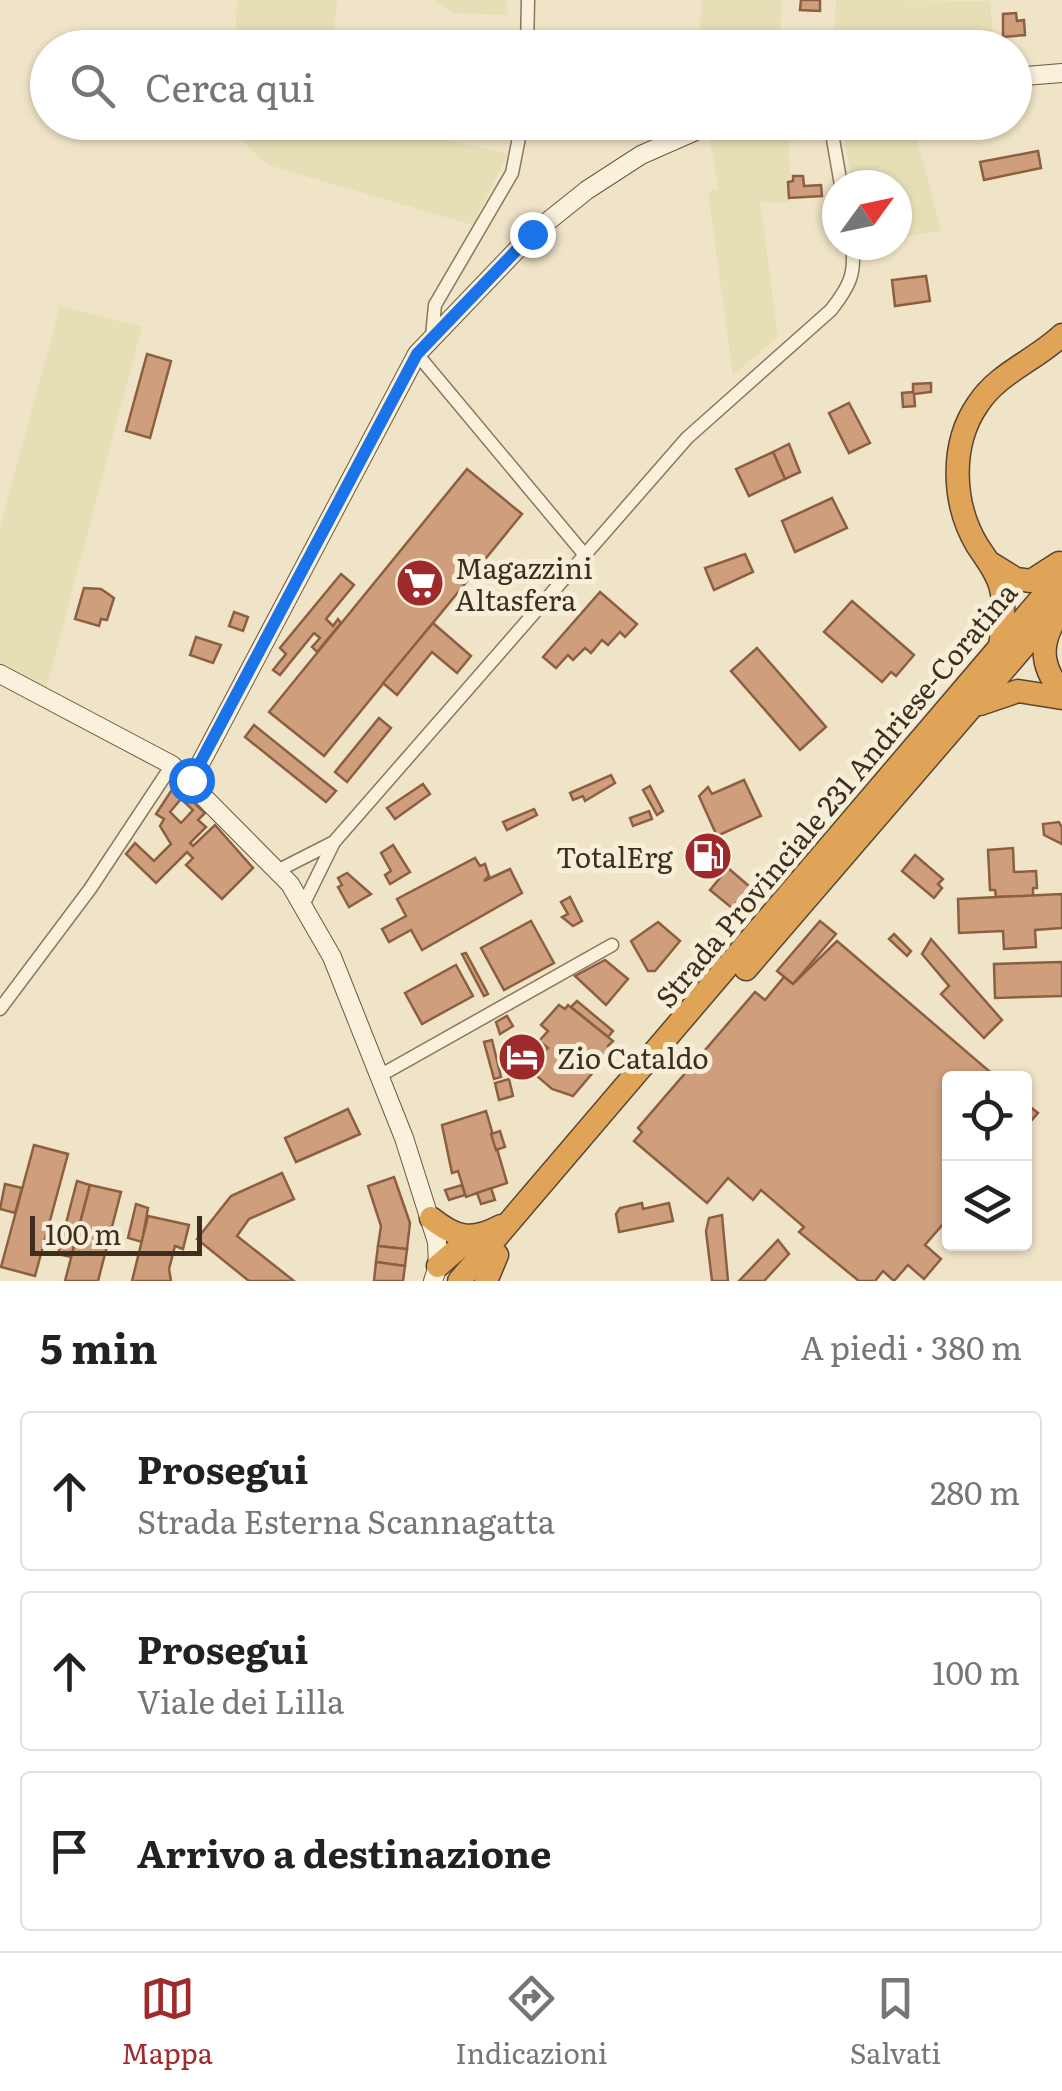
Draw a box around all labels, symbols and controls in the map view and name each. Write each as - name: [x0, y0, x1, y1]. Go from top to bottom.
- search box: [30, 30, 1032, 140]
- text: Cerca qui: [145, 57, 315, 114]
- icon: search: [65, 58, 120, 113]
- north arrow: [822, 170, 912, 260]
- route end: [510, 212, 556, 258]
- place label: Magazzini Altasfera: [455, 546, 592, 620]
- supermarket icon: Magazzini Altasfera: [394, 557, 446, 609]
- street label: Strada Provinciale 231 Andriese-Coratina: [644, 572, 1026, 1016]
- route start: [169, 758, 215, 804]
- fuel station icon: TotalErg: [682, 830, 734, 882]
- place label: TotalErg: [556, 835, 673, 877]
- hotel icon: Zio Cataldo: [496, 1031, 548, 1083]
- place label: Zio Cataldo: [557, 1036, 709, 1078]
- map controls: [942, 1071, 1032, 1251]
- button: locate: [942, 1071, 1032, 1161]
- button: layers: [942, 1161, 1032, 1251]
- scale bar: [30, 1211, 202, 1256]
- text: 100 m: [45, 1212, 122, 1254]
- text: 5 min: [40, 1315, 158, 1377]
- text: A piedi · 380 m: [800, 1322, 1022, 1370]
- text: Prosegui: [137, 1439, 308, 1496]
- icon: ahead: [42, 1464, 97, 1519]
- text: 280 m: [930, 1467, 1020, 1515]
- text: Strada Esterna Scannagatta: [137, 1496, 555, 1544]
- text: Prosegui: [137, 1619, 308, 1676]
- icon: ahead: [42, 1644, 97, 1699]
- text: 100 m: [933, 1647, 1020, 1695]
- text: Viale dei Lilla: [137, 1676, 344, 1724]
- text: Arrivo a destinazione: [137, 1823, 551, 1880]
- icon: arrive: [42, 1824, 97, 1879]
- tab: Mappa: [121, 1971, 213, 2073]
- tab: Indicazioni: [455, 1971, 607, 2073]
- tab: Salvati: [850, 1971, 941, 2073]

